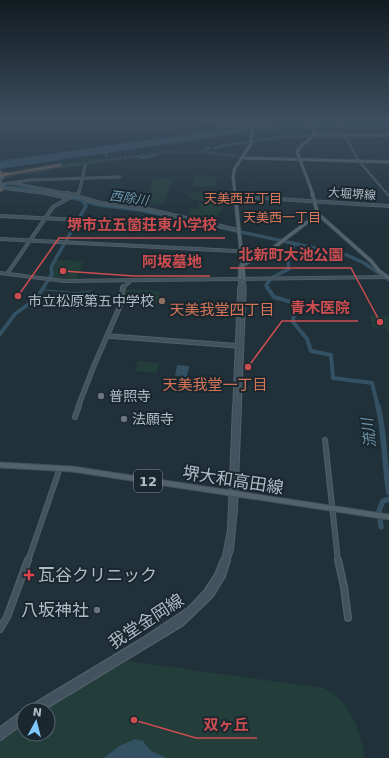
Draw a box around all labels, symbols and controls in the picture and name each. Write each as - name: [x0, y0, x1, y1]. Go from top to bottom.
- street label: 大堀堺線: [328, 185, 376, 203]
- water label: 西除川: [109, 188, 151, 208]
- district label: 天美西五丁目: [204, 191, 282, 206]
- district label: 天美西一丁目: [243, 210, 321, 225]
- callout: 堺市立五箇荘東小学校: [59, 211, 225, 238]
- text: 堺市立五箇荘東小学校: [67, 216, 217, 234]
- callout: 北新町大池公園: [230, 241, 351, 268]
- text: 北新町大池公園: [238, 246, 344, 264]
- callout: 阿坂墓地: [134, 249, 210, 276]
- text: 阿坂墓地: [142, 253, 202, 271]
- place label: 市立松原第五中学校: [28, 293, 154, 309]
- callout: 青木医院: [282, 294, 358, 321]
- marker: 市立松原第五中学校: [157, 296, 167, 306]
- text: 青木医院: [290, 299, 350, 317]
- district label: 天美我堂四丁目: [169, 301, 275, 319]
- district label: 天美我堂一丁目: [162, 376, 268, 394]
- place label: 普照寺: [109, 388, 151, 404]
- marker: 普照寺: [96, 391, 106, 401]
- place label: 法願寺: [132, 411, 174, 427]
- marker: 法願寺: [119, 414, 129, 424]
- water label: 流川: [358, 415, 380, 449]
- street label: 堺大和高田線: [181, 462, 285, 498]
- road number: 12: [134, 470, 162, 492]
- place label: 瓦谷クリニック: [38, 565, 157, 585]
- marker: 瓦谷クリニック: [23, 569, 35, 581]
- street label: 我堂金岡線: [105, 589, 187, 653]
- place label: 八坂神社: [21, 600, 89, 620]
- marker: 八坂神社: [92, 605, 102, 615]
- north arrow: [16, 702, 56, 742]
- text: N: [32, 706, 43, 720]
- callout: 双ヶ丘: [196, 711, 257, 738]
- text: 双ヶ丘: [203, 716, 249, 734]

